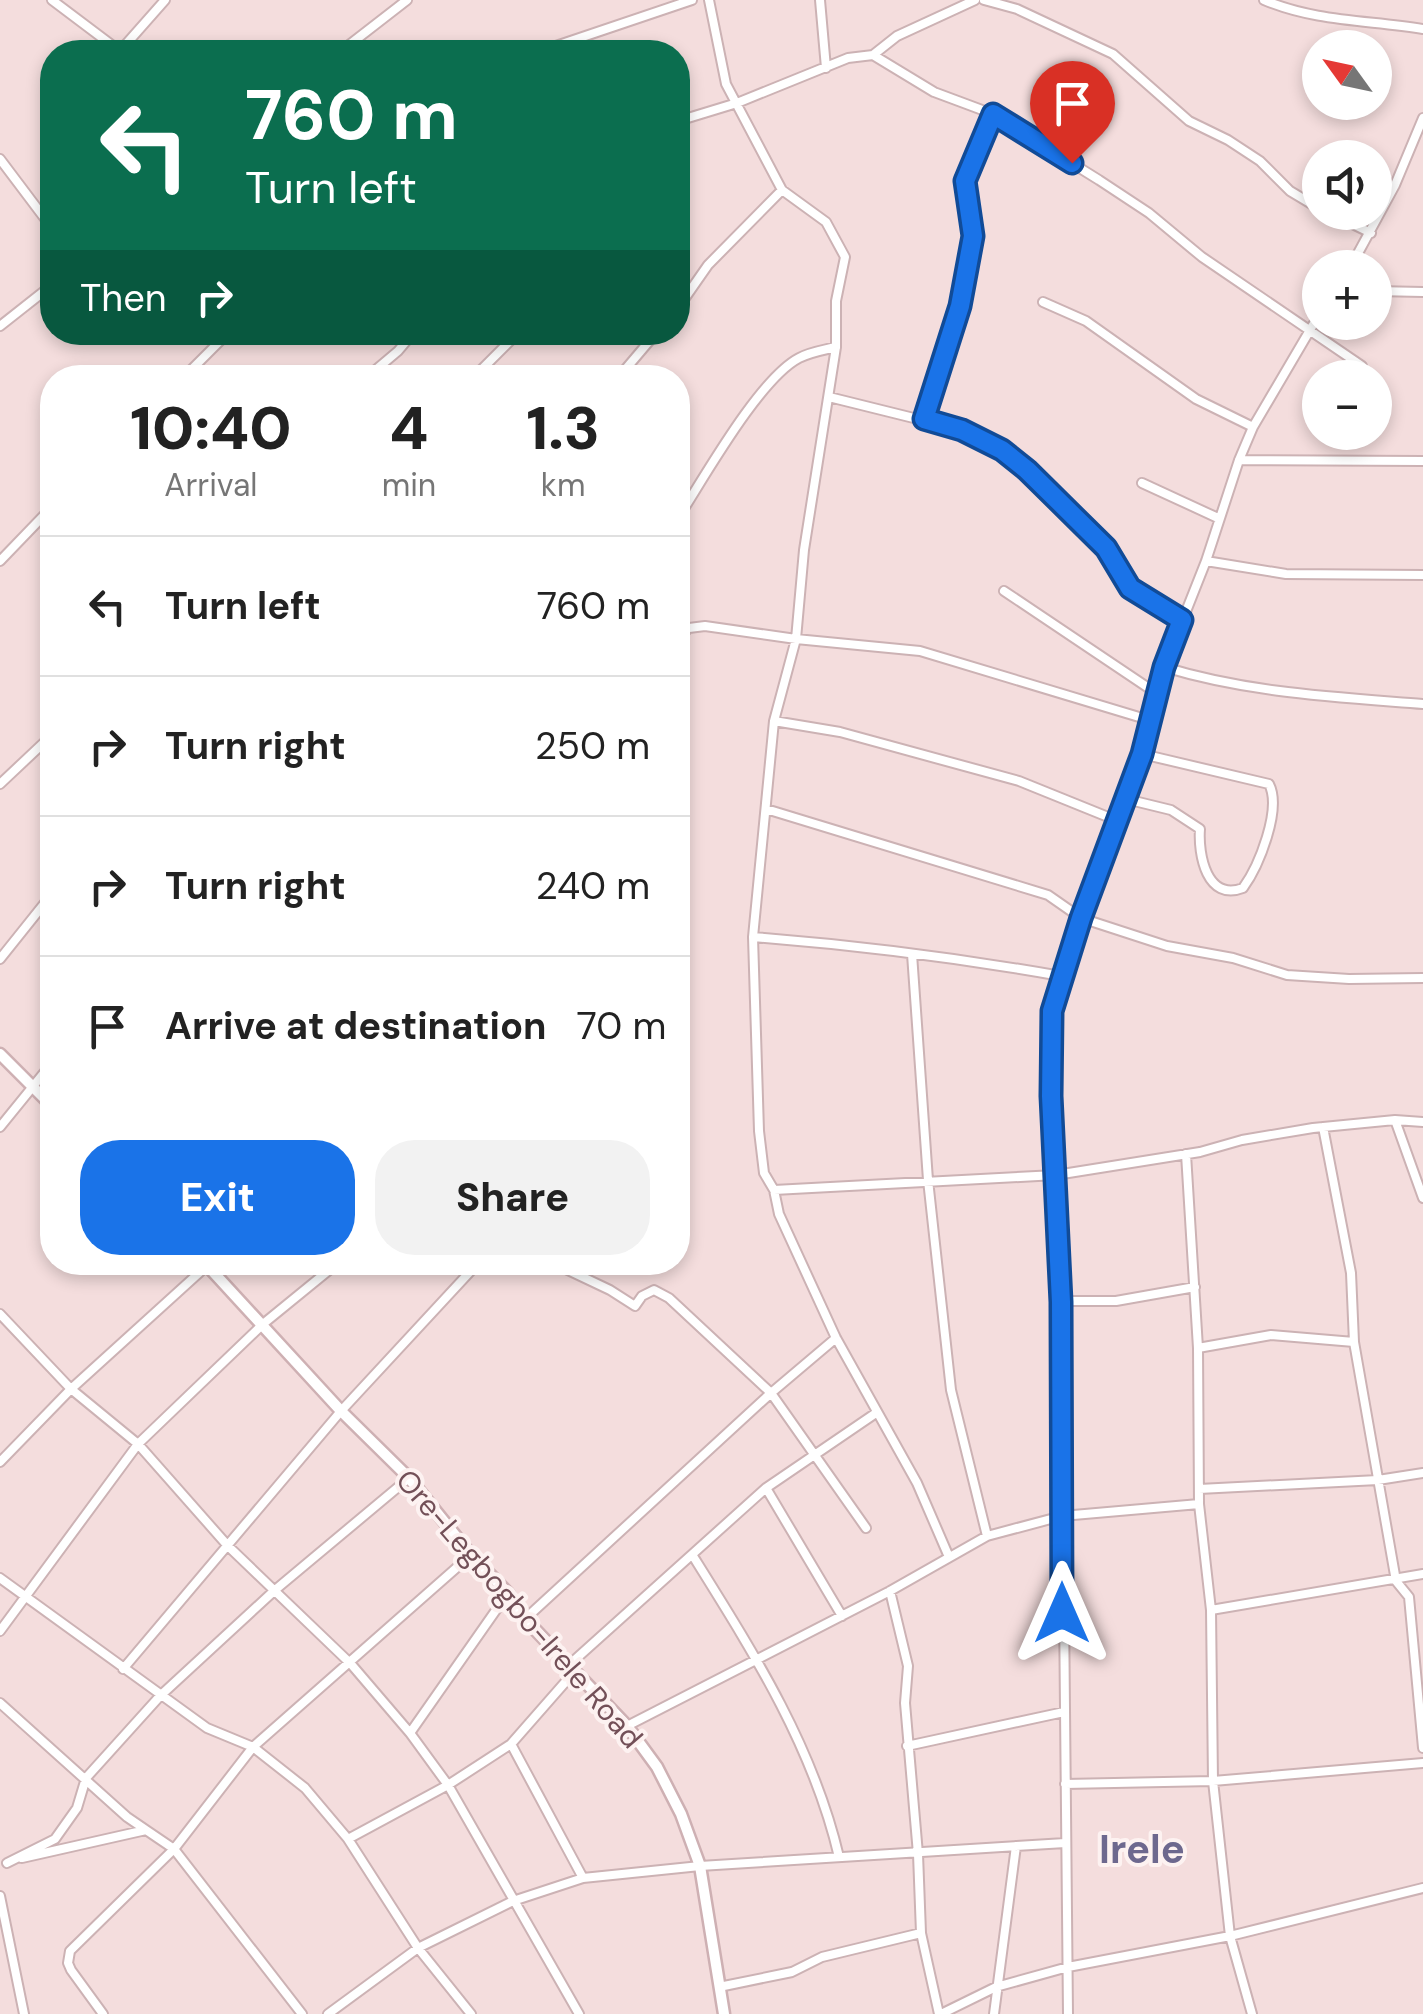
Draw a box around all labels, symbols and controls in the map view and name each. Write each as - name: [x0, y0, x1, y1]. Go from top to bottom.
- north arrow: [1302, 30, 1392, 120]
- map controls: [1302, 30, 1392, 450]
- pin: [1030, 61, 1115, 164]
- text: 760 m: [245, 70, 458, 161]
- icon: arrive: [1045, 76, 1100, 131]
- icon: left: [80, 80, 210, 210]
- button: sound: [1302, 140, 1392, 230]
- text: Turn left: [245, 158, 417, 217]
- button: +: [1302, 250, 1392, 340]
- icon: right: [187, 270, 242, 325]
- text: Then: [80, 273, 167, 323]
- button: −: [1302, 360, 1392, 450]
- text: 10:40: [130, 389, 292, 468]
- text: 4: [389, 389, 429, 468]
- text: 1.3: [526, 389, 600, 468]
- text: Arrival: [164, 464, 257, 506]
- text: min: [382, 464, 436, 506]
- text: km: [541, 464, 585, 506]
- icon: left: [80, 579, 135, 634]
- text: Turn left: [165, 581, 321, 631]
- text: 760 m: [537, 581, 650, 631]
- icon: right: [80, 719, 135, 774]
- text: Turn right: [165, 721, 346, 771]
- text: 250 m: [535, 721, 650, 771]
- icon: right: [80, 859, 135, 914]
- text: Turn right: [165, 861, 346, 911]
- text: 240 m: [536, 861, 650, 911]
- icon: arrive: [80, 999, 135, 1054]
- text: Arrive at destination: [165, 1001, 547, 1051]
- text: 70 m: [577, 1001, 666, 1051]
- button: Exit: [80, 1140, 355, 1255]
- button: Share: [375, 1140, 650, 1255]
- street label: Ore-Legbogbo-Irele Road: [387, 1461, 651, 1756]
- position arrow: [1010, 1561, 1114, 1665]
- district label: Irele: [1099, 1823, 1185, 1875]

